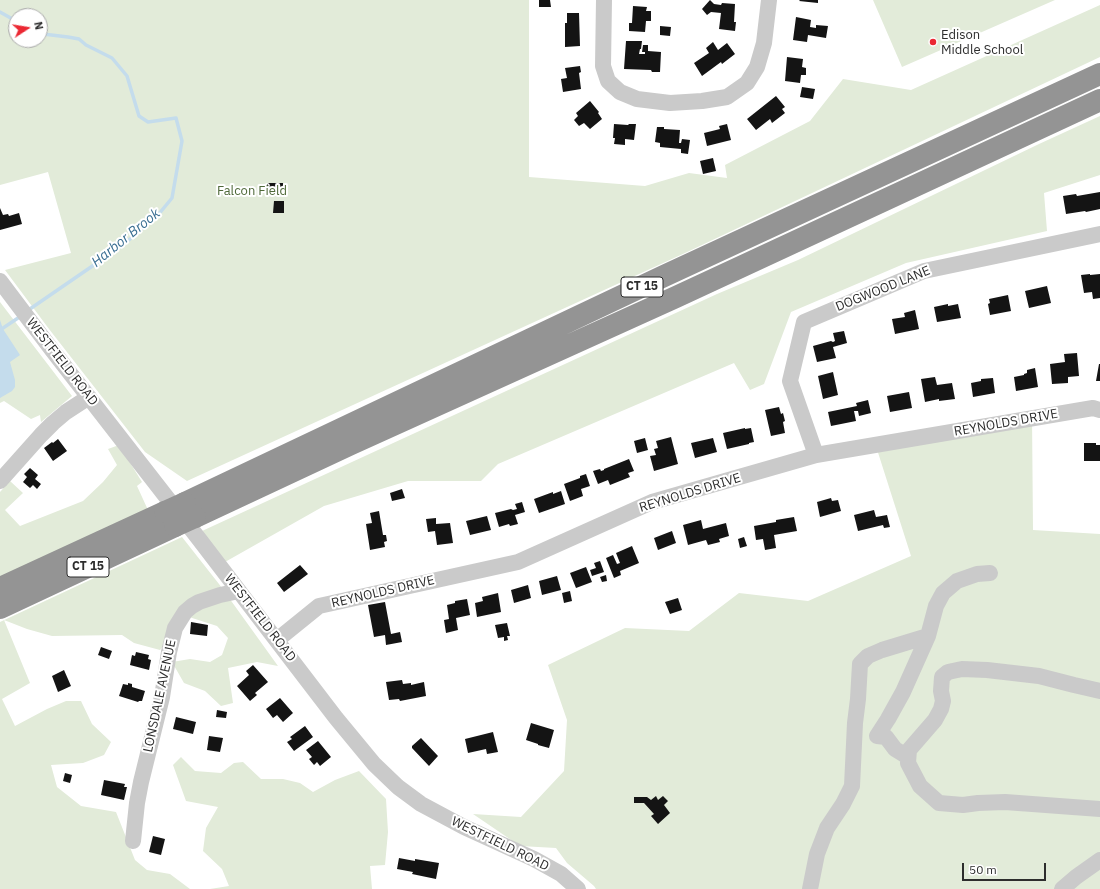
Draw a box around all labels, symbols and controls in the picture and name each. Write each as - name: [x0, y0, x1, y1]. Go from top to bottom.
- north arrow: [8, 8, 48, 48]
- text: N: [31, 20, 46, 31]
- place label: Edison Middle School: [941, 27, 1023, 58]
- marker: Edison Middle School: [928, 37, 938, 47]
- park label: Falcon Field: [217, 183, 287, 199]
- water label: Harbor Brook: [88, 205, 164, 271]
- street label: DOGWOOD LANE: [833, 263, 933, 315]
- road number: CT 15: [621, 277, 663, 297]
- street label: WESTFIELD ROAD: [23, 315, 101, 409]
- street label: REYNOLDS DRIVE: [953, 406, 1059, 440]
- street label: REYNOLDS DRIVE: [637, 470, 743, 516]
- road number: CT 15: [67, 557, 109, 577]
- street label: WESTFIELD ROAD: [221, 571, 299, 665]
- street label: REYNOLDS DRIVE: [330, 573, 436, 611]
- street label: LONSDALE AVENUE: [140, 638, 180, 754]
- street label: WESTFIELD ROAD: [449, 814, 551, 874]
- scale bar: [964, 855, 1048, 881]
- text: 50 m: [969, 862, 997, 877]

